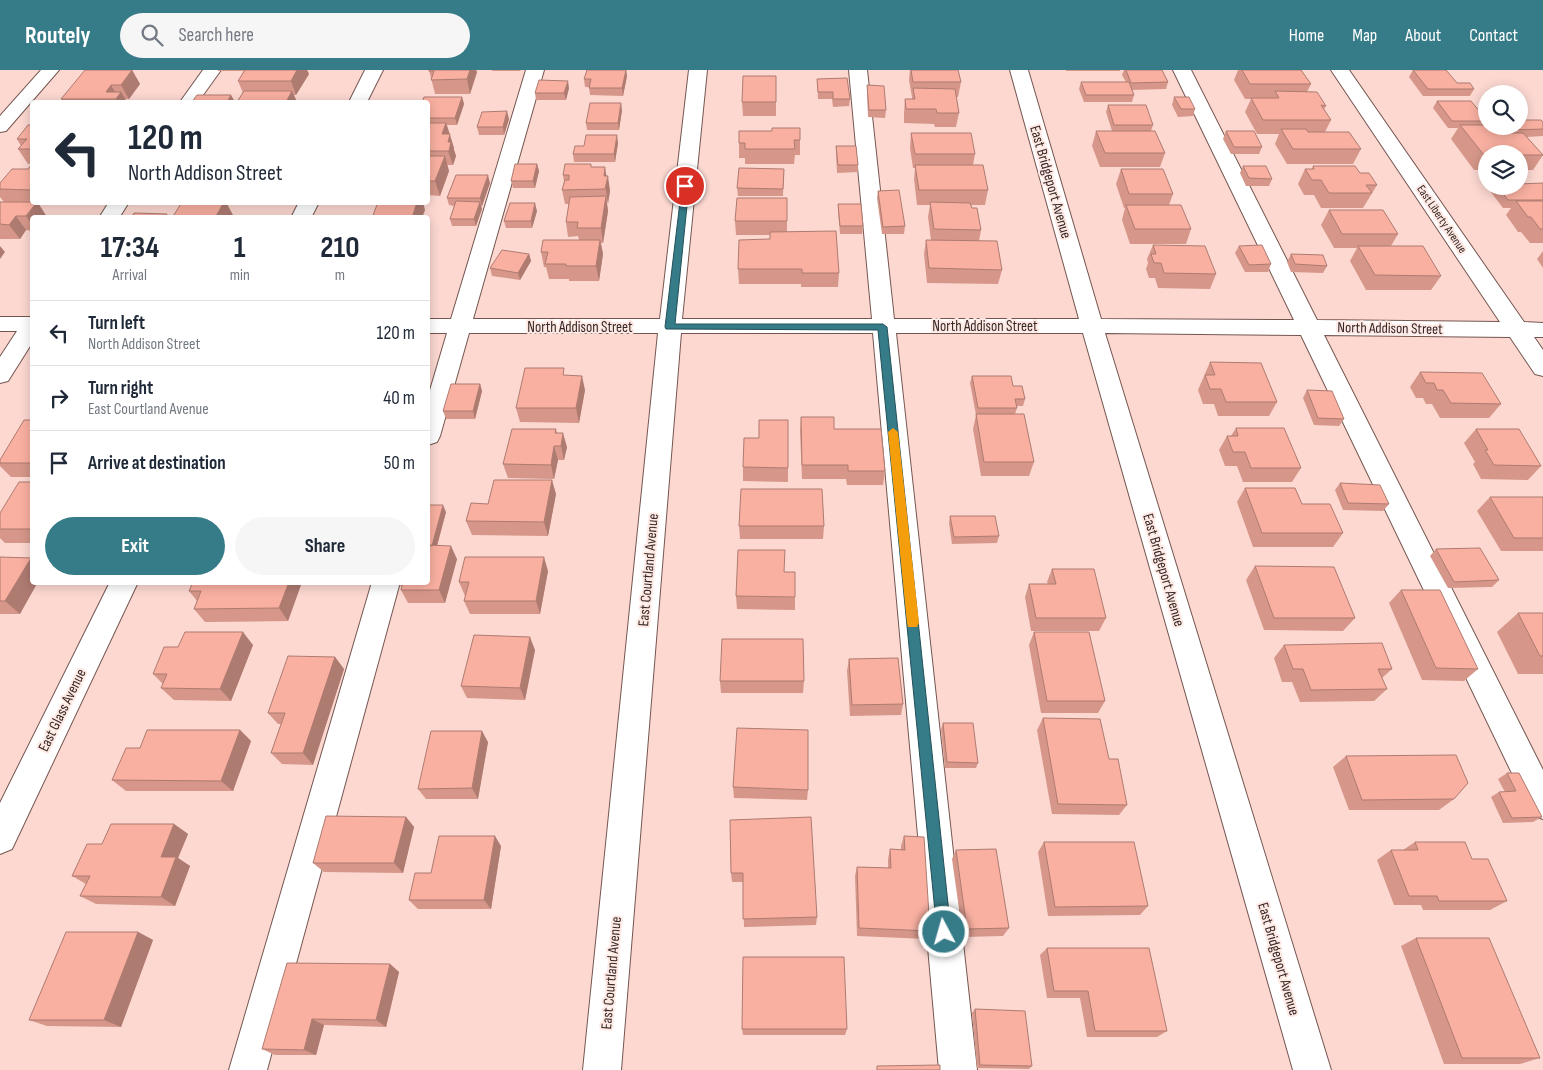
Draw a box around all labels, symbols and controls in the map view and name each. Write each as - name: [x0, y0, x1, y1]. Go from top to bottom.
- search box: [120, 13, 470, 58]
- text: Routely: [25, 21, 90, 50]
- icon: search: [138, 21, 166, 49]
- text: Search here: [178, 24, 254, 47]
- text: Home: [1289, 25, 1324, 46]
- text: Map: [1352, 25, 1377, 46]
- text: About: [1405, 25, 1441, 46]
- text: Contact: [1469, 25, 1518, 46]
- map controls: [1478, 85, 1528, 195]
- button: search: [1478, 85, 1528, 135]
- text: 120 m: [128, 117, 203, 160]
- icon: left: [45, 120, 110, 185]
- street label: East Bridgeport Avenue: [1025, 123, 1076, 241]
- button: layers: [1478, 145, 1528, 195]
- text: North Addison Street: [128, 160, 282, 187]
- pin: [664, 165, 706, 207]
- icon: arrive: [671, 172, 699, 200]
- street label: East Liberty Avenue: [1413, 182, 1470, 256]
- text: 17:34: [101, 230, 159, 266]
- text: 1: [234, 230, 246, 266]
- text: 210: [320, 230, 359, 266]
- text: Arrival: [113, 266, 147, 285]
- text: min: [230, 266, 250, 285]
- text: m: [335, 266, 345, 285]
- text: Turn left: [88, 312, 145, 335]
- street label: North Addison Street: [932, 317, 1038, 336]
- street label: North Addison Street: [527, 318, 633, 337]
- street label: North Addison Street: [1337, 318, 1443, 339]
- icon: left: [45, 319, 73, 347]
- text: 120 m: [377, 322, 415, 345]
- text: North Addison Street: [88, 335, 200, 354]
- text: Turn right: [88, 377, 153, 400]
- icon: right: [45, 384, 73, 412]
- text: 40 m: [383, 387, 415, 410]
- text: East Courtland Avenue: [88, 400, 209, 419]
- icon: arrive: [45, 449, 73, 477]
- text: Arrive at destination: [88, 452, 226, 475]
- text: 50 m: [384, 452, 415, 475]
- street label: East Bridgeport Avenue: [1138, 511, 1189, 629]
- street label: East Courtland Avenue: [634, 513, 663, 627]
- button: Exit: [45, 517, 225, 575]
- button: Share: [235, 517, 415, 575]
- street label: East Glass Avenue: [34, 666, 91, 755]
- street label: East Bridgeport Avenue: [1253, 900, 1304, 1018]
- position arrow: [917, 905, 969, 957]
- street label: East Courtland Avenue: [597, 916, 626, 1030]

